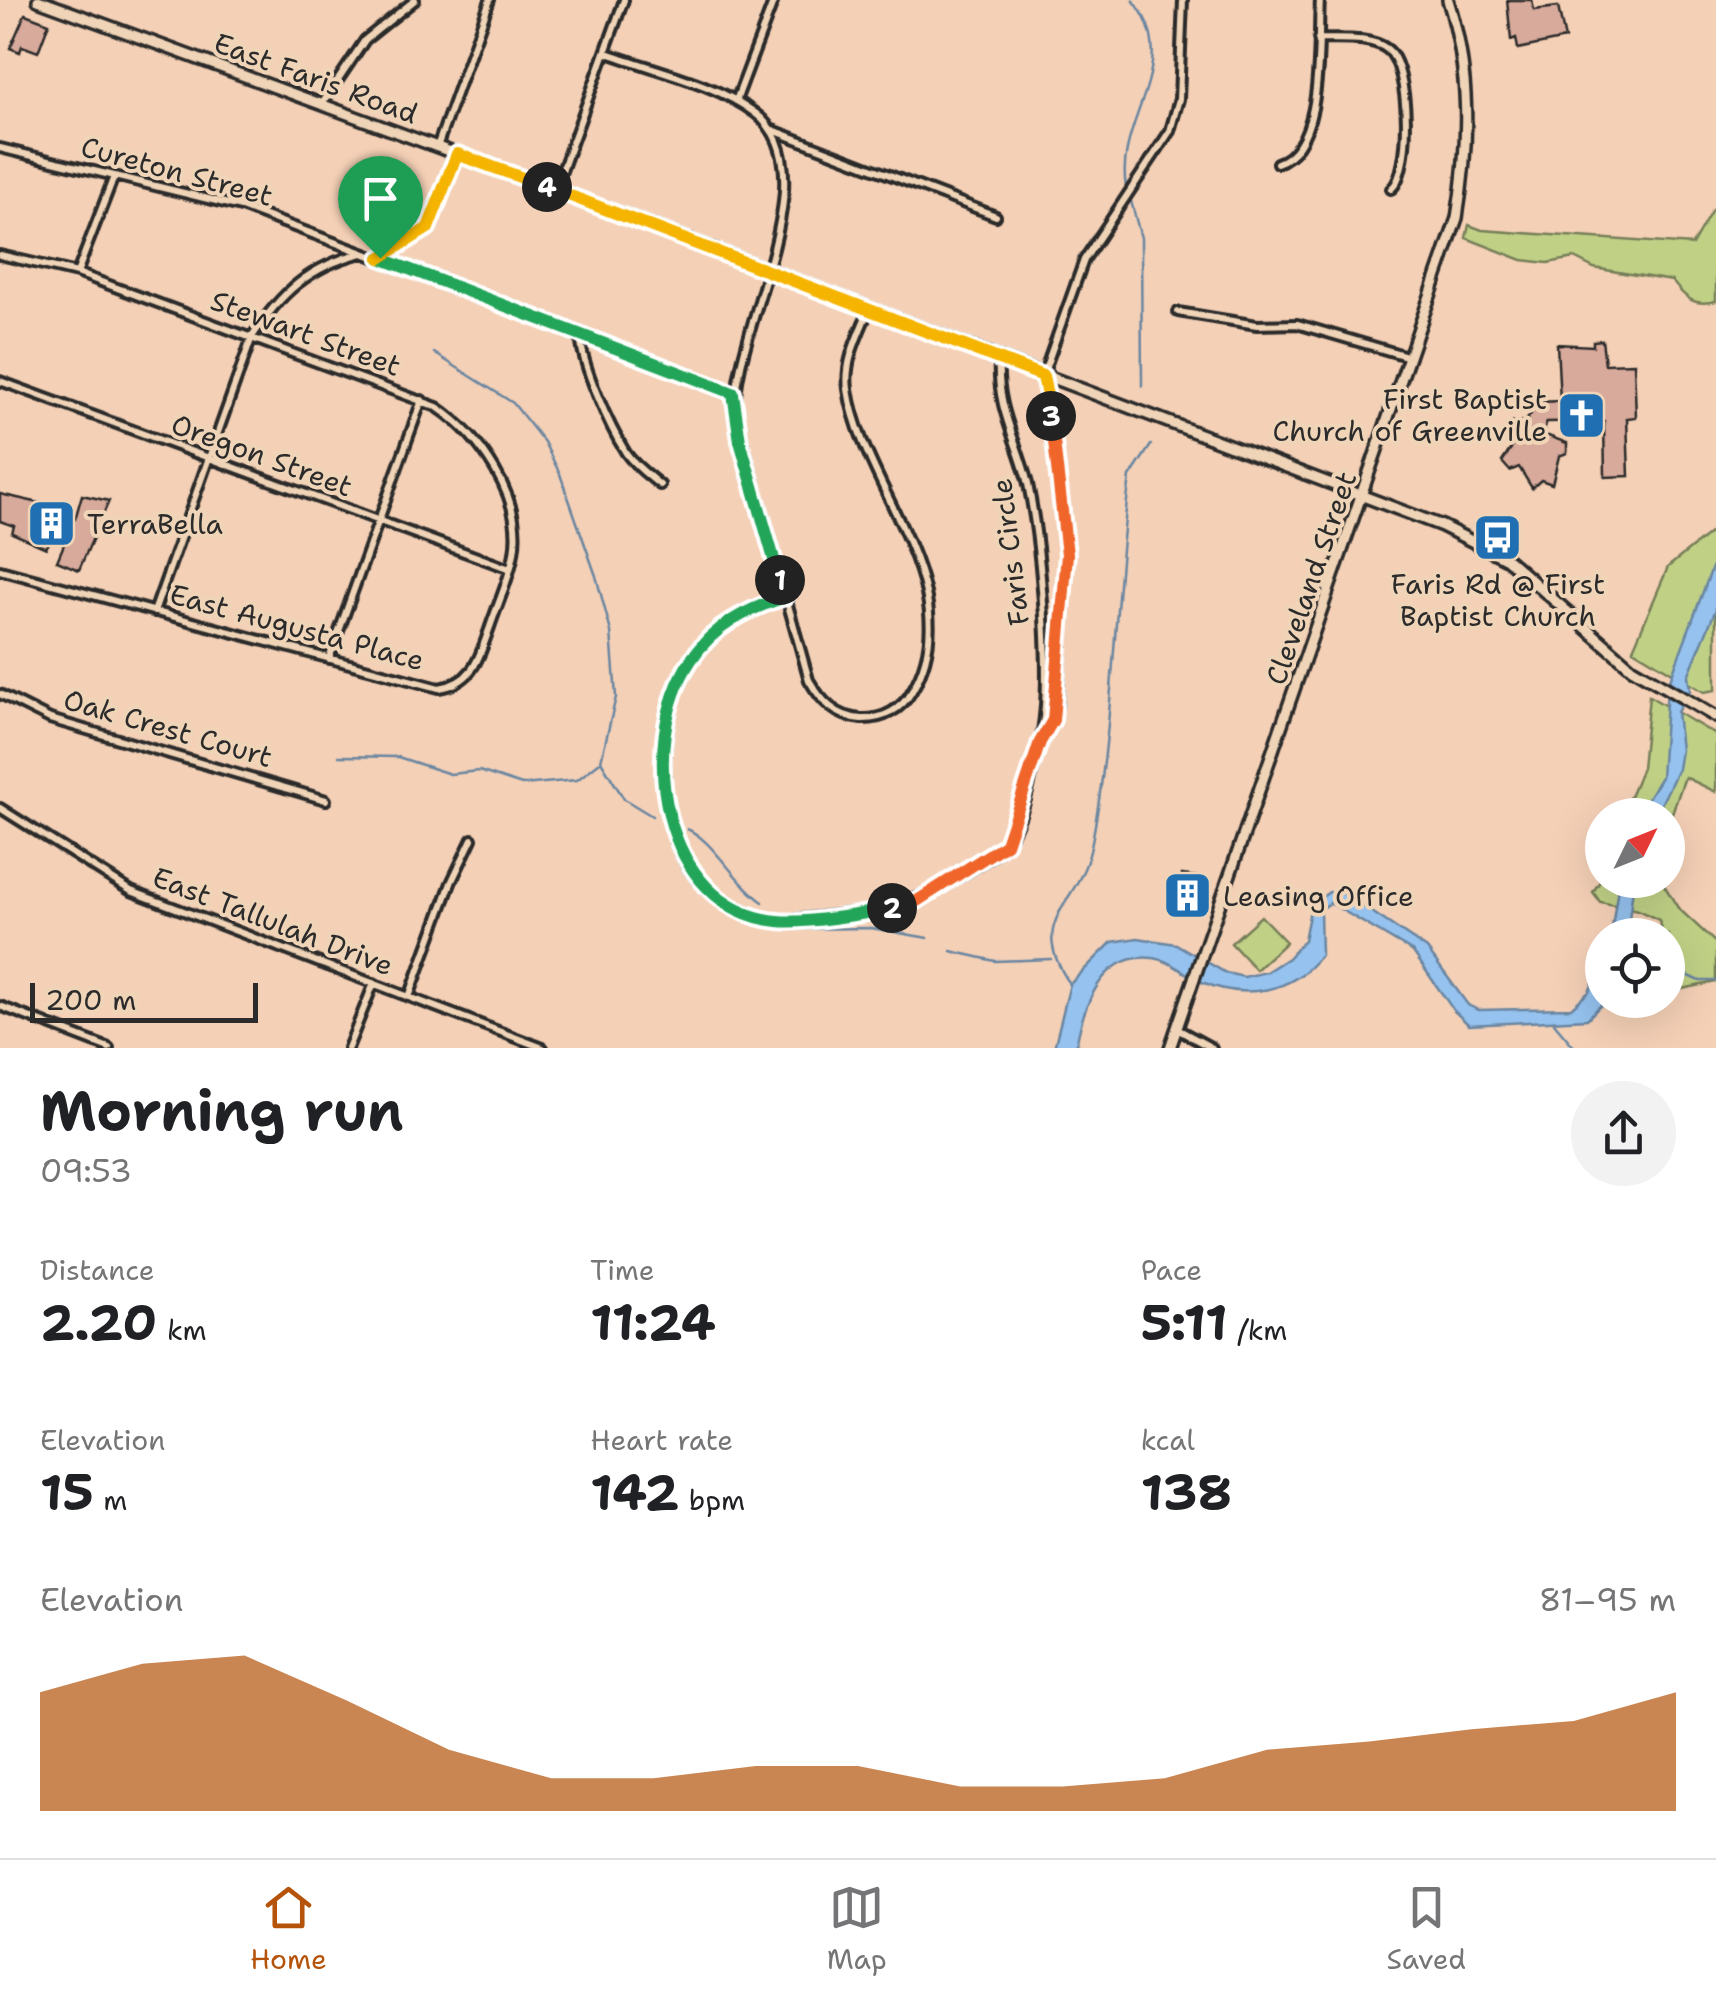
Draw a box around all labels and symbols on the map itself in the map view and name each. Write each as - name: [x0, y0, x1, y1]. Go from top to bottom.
- street label: East Faris Road: [209, 24, 423, 132]
- street label: Cureton Street: [77, 127, 277, 215]
- pin: [338, 156, 423, 259]
- pin: 4: [522, 162, 572, 212]
- street label: Stewart Street: [206, 281, 406, 385]
- place label: First Baptist Church of Greenville: [1272, 380, 1547, 450]
- church icon: First Baptist Church of Greenville: [1556, 389, 1608, 441]
- pin: 3: [1026, 391, 1076, 441]
- street label: Oregon Street: [166, 405, 358, 505]
- street label: Cleveland Street: [1257, 466, 1365, 690]
- street label: Faris Circle: [982, 476, 1038, 628]
- building icon: TerraBella: [26, 498, 78, 550]
- place label: TerraBella: [87, 505, 223, 543]
- bus stop icon: Faris Rd @ First Baptist Church: [1472, 511, 1524, 563]
- pin: 1: [755, 555, 805, 605]
- place label: Faris Rd @ First Baptist Church: [1391, 565, 1605, 635]
- street label: East Augusta Place: [166, 575, 428, 679]
- street label: Oak Crest Court: [59, 680, 277, 776]
- north arrow: [1585, 798, 1685, 898]
- street label: East Tallulah Drive: [147, 858, 399, 984]
- building icon: Leasing Office: [1162, 870, 1214, 922]
- place label: Leasing Office: [1223, 877, 1414, 915]
- pin: 2: [867, 883, 917, 933]
- scale bar: [30, 978, 258, 1023]

